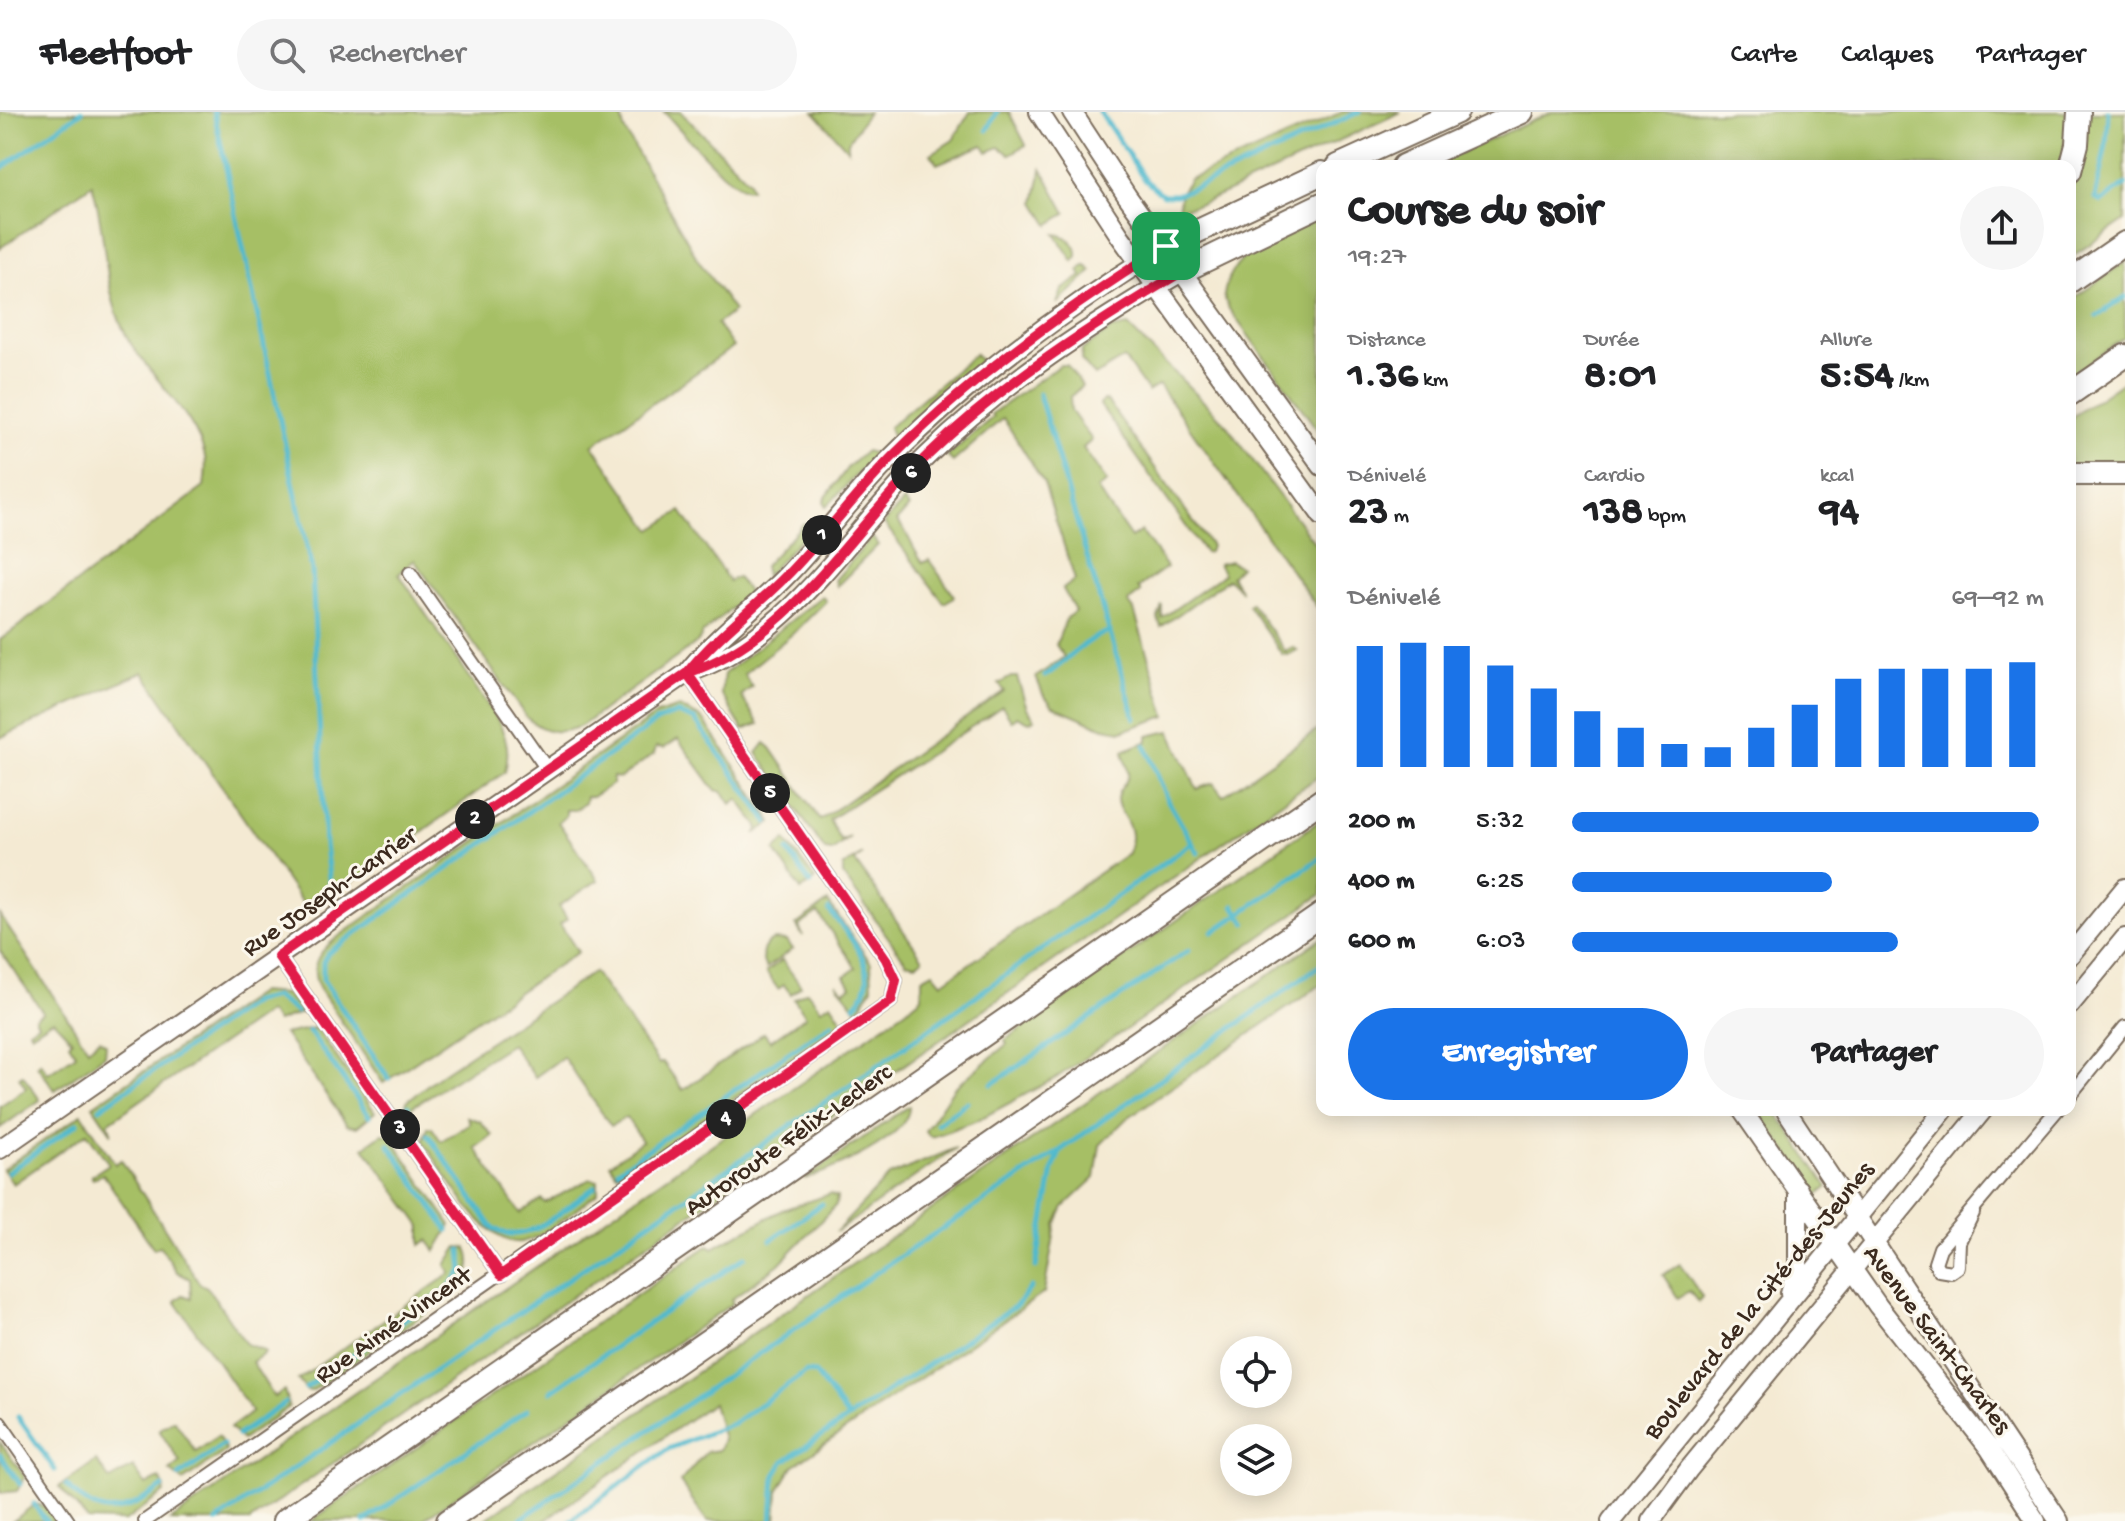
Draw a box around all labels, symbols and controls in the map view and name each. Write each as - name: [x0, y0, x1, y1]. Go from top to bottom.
- search box: [237, 19, 797, 91]
- text: Fleetfoot: [40, 33, 189, 77]
- icon: search: [265, 33, 309, 77]
- text: Rechercher: [329, 38, 465, 73]
- text: Carte: [1731, 39, 1797, 72]
- text: Calques: [1841, 39, 1933, 72]
- text: Partager: [1977, 39, 2085, 72]
- button: share: [1960, 186, 2044, 270]
- text: Course du soir: [1348, 187, 1601, 239]
- pin: [1132, 212, 1200, 280]
- icon: arrive: [1144, 224, 1188, 268]
- text: 19:27: [1348, 243, 1406, 274]
- text: Distance: [1348, 328, 1426, 354]
- text: Durée: [1584, 328, 1639, 354]
- text: Allure: [1820, 328, 1872, 354]
- text: 1.36: [1348, 354, 1418, 401]
- text: 8:01: [1584, 354, 1657, 401]
- text: 5:54: [1820, 354, 1894, 401]
- text: km: [1418, 368, 1448, 394]
- text: /km: [1894, 368, 1929, 394]
- pin: 6: [891, 453, 931, 493]
- text: 6: [905, 460, 917, 486]
- text: Dénivelé: [1348, 464, 1426, 490]
- text: Cardio: [1584, 464, 1645, 490]
- text: kcal: [1820, 464, 1854, 490]
- text: 23: [1348, 490, 1388, 537]
- text: 138: [1584, 490, 1643, 537]
- text: 94: [1820, 490, 1859, 537]
- text: m: [1388, 504, 1409, 530]
- text: bpm: [1643, 504, 1686, 530]
- pin: 1: [802, 515, 842, 555]
- text: 1: [818, 522, 826, 548]
- text: Dénivelé: [1348, 584, 1440, 615]
- text: 69–92 m: [1951, 584, 2044, 615]
- pin: 5: [750, 773, 790, 813]
- text: 5: [764, 780, 776, 806]
- pin: 2: [455, 799, 495, 839]
- text: 2: [470, 806, 480, 832]
- text: 200 m: [1348, 807, 1415, 838]
- text: 5:32: [1476, 807, 1524, 838]
- street label: Rue Joseph-Carrier: [237, 820, 426, 965]
- text: 400 m: [1348, 867, 1414, 898]
- text: 6:25: [1476, 867, 1524, 898]
- text: 600 m: [1348, 927, 1415, 958]
- text: 6:03: [1476, 927, 1526, 958]
- button: Enregistrer: [1348, 1008, 1688, 1100]
- button: Partager: [1704, 1008, 2044, 1100]
- street label: Autoroute Félix-Leclerc: [680, 1058, 900, 1225]
- pin: 4: [706, 1099, 746, 1139]
- text: 4: [721, 1106, 731, 1132]
- pin: 3: [380, 1109, 420, 1149]
- text: 3: [394, 1116, 406, 1142]
- street label: Boulevard de la Cité-des-Jeunes: [1638, 1155, 1883, 1448]
- street label: Avenue Saint-Charles: [1854, 1240, 2017, 1442]
- street label: Rue Aimé-Vincent: [310, 1260, 481, 1392]
- map controls: [1220, 1336, 1292, 1496]
- button: locate: [1220, 1336, 1292, 1408]
- button: layers: [1220, 1424, 1292, 1496]

